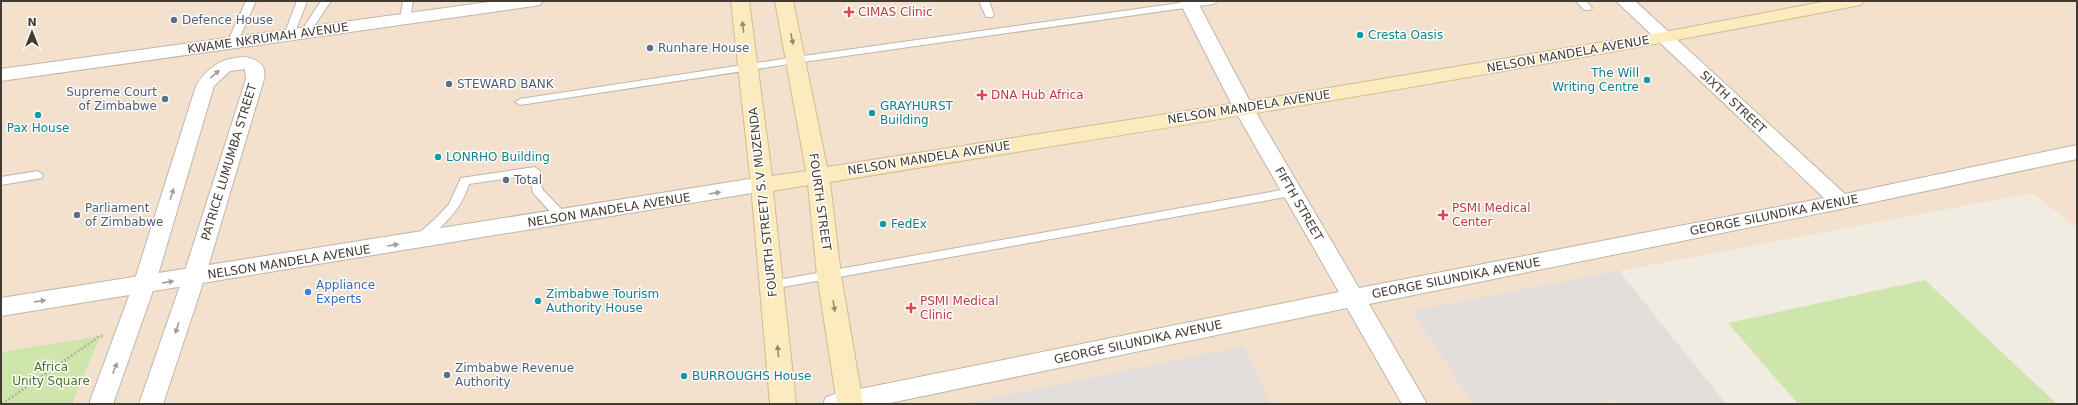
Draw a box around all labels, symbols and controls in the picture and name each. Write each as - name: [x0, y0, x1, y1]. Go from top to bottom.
- place label: CIMAS Clinic: [858, 5, 933, 19]
- marker: CIMAS Clinic: [843, 6, 855, 18]
- north arrow: [12, 12, 52, 52]
- place label: Defence House: [182, 13, 273, 27]
- marker: Defence House: [169, 15, 179, 25]
- text: N: [27, 16, 37, 29]
- street label: KWAME NKRUMAH AVENUE: [187, 20, 349, 56]
- one-way arrow: [740, 21, 746, 33]
- place label: Cresta Oasis: [1368, 28, 1443, 42]
- marker: Cresta Oasis: [1355, 30, 1365, 40]
- one-way arrow: [789, 33, 795, 45]
- street label: NELSON MANDELA AVENUE: [1486, 33, 1650, 75]
- place label: Runhare House: [658, 41, 749, 55]
- marker: Runhare House: [645, 43, 655, 53]
- place label: The Will Writing Centre: [1552, 66, 1639, 94]
- street label: SIXTH STREET: [1697, 68, 1769, 137]
- one-way arrow: [210, 69, 221, 78]
- marker: The Will Writing Centre: [1642, 75, 1652, 85]
- place label: STEWARD BANK: [457, 77, 555, 91]
- marker: STEWARD BANK: [444, 79, 454, 89]
- street label: PATRICE LUMUMBA STREET: [198, 81, 260, 242]
- place label: Supreme Court of Zimbabwe: [66, 85, 157, 113]
- street label: NELSON MANDELA AVENUE: [1166, 87, 1332, 127]
- place label: DNA Hub Africa: [991, 88, 1084, 102]
- marker: DNA Hub Africa: [976, 89, 988, 101]
- marker: Supreme Court of Zimbabwe: [160, 94, 170, 104]
- place label: GRAYHURST Building: [880, 99, 954, 127]
- street label: FOURTH STREET/ S.V MUZENDA: [746, 106, 780, 298]
- marker: GRAYHURST Building: [867, 108, 877, 118]
- marker: Pax House: [33, 110, 43, 120]
- place label: Pax House: [7, 121, 69, 135]
- street label: NELSON MANDELA AVENUE: [846, 138, 1012, 178]
- place label: LONRHO Building: [446, 150, 550, 164]
- marker: LONRHO Building: [433, 152, 443, 162]
- street label: FOURTH STREET: [806, 152, 834, 252]
- street label: FIFTH STREET: [1272, 165, 1326, 244]
- place label: Total: [513, 173, 542, 187]
- marker: Total: [501, 175, 511, 185]
- one-way arrow: [169, 188, 175, 200]
- one-way arrow: [709, 189, 721, 195]
- street label: NELSON MANDELA AVENUE: [526, 190, 692, 230]
- street label: GEORGE SILUNDIKA AVENUE: [1689, 192, 1859, 238]
- place label: Parliament of Zimbabwe: [85, 201, 163, 229]
- place label: PSMI Medical Center: [1452, 201, 1531, 229]
- marker: PSMI Medical Center: [1437, 209, 1449, 221]
- marker: Parliament of Zimbabwe: [72, 210, 82, 220]
- place label: FedEx: [891, 217, 927, 231]
- marker: FedEx: [878, 219, 888, 229]
- street label: NELSON MANDELA AVENUE: [206, 242, 372, 282]
- one-way arrow: [387, 242, 399, 248]
- street label: GEORGE SILUNDIKA AVENUE: [1371, 255, 1541, 301]
- one-way arrow: [162, 278, 174, 284]
- place label: Appliance Experts: [316, 278, 375, 306]
- marker: Appliance Experts: [303, 287, 313, 297]
- place label: Zimbabwe Tourism Authority House: [546, 287, 659, 315]
- place label: PSMI Medical Clinic: [920, 294, 999, 322]
- marker: Zimbabwe Tourism Authority House: [533, 296, 543, 306]
- one-way arrow: [33, 298, 46, 304]
- one-way arrow: [831, 300, 837, 312]
- marker: PSMI Medical Clinic: [905, 302, 917, 314]
- street label: GEORGE SILUNDIKA AVENUE: [1053, 317, 1223, 367]
- one-way arrow: [174, 322, 180, 334]
- one-way arrow: [775, 345, 782, 357]
- park label: Africa Unity Square: [12, 360, 90, 388]
- one-way arrow: [112, 361, 118, 373]
- place label: Zimbabwe Revenue Authority: [455, 361, 574, 389]
- place label: BURROUGHS House: [692, 369, 811, 383]
- marker: Zimbabwe Revenue Authority: [442, 370, 452, 380]
- marker: BURROUGHS House: [679, 371, 689, 381]

